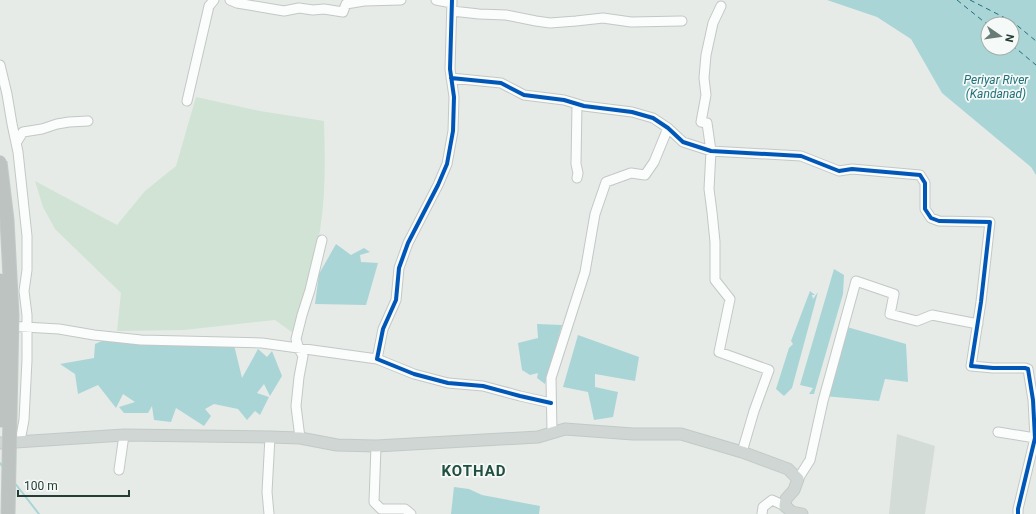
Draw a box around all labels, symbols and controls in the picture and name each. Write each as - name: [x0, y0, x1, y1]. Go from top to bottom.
- north arrow: [980, 16, 1020, 56]
- text: N: [1002, 33, 1016, 44]
- water label: Periyar River (Kandanad): [964, 73, 1029, 101]
- district label: KOTHAD: [441, 462, 507, 480]
- scale bar: [18, 472, 129, 498]
- text: 100 m: [24, 479, 58, 493]

